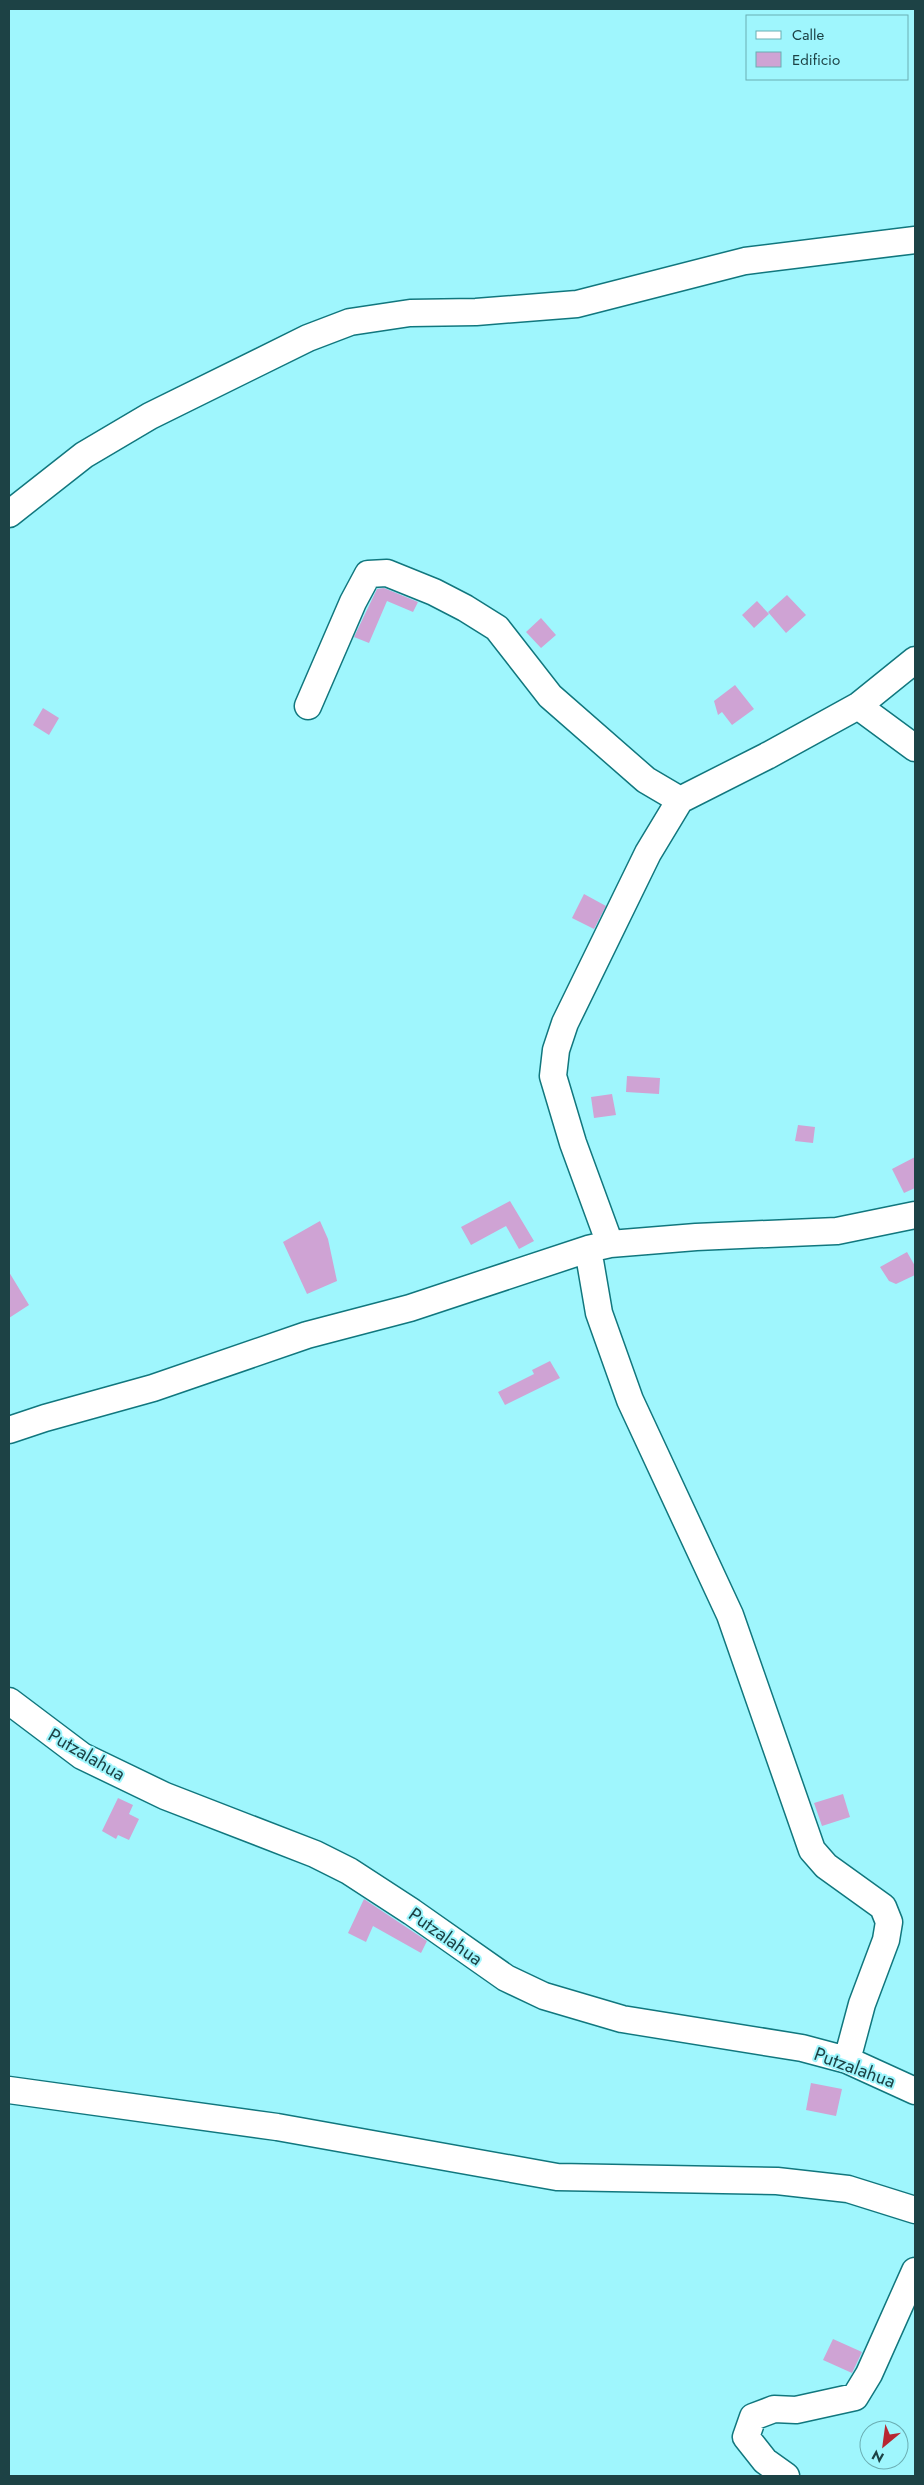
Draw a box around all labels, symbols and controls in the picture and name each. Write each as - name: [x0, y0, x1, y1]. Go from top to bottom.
- legend: [746, 15, 909, 80]
- text: Calle: [792, 24, 824, 46]
- text: Edificio: [792, 49, 840, 71]
- street label: Putzalahua: [43, 1721, 130, 1787]
- street label: Putzalahua: [403, 1901, 488, 1972]
- street label: Putzalahua: [810, 2040, 899, 2095]
- north arrow: [859, 2420, 909, 2470]
- text: N: [868, 2445, 887, 2468]

